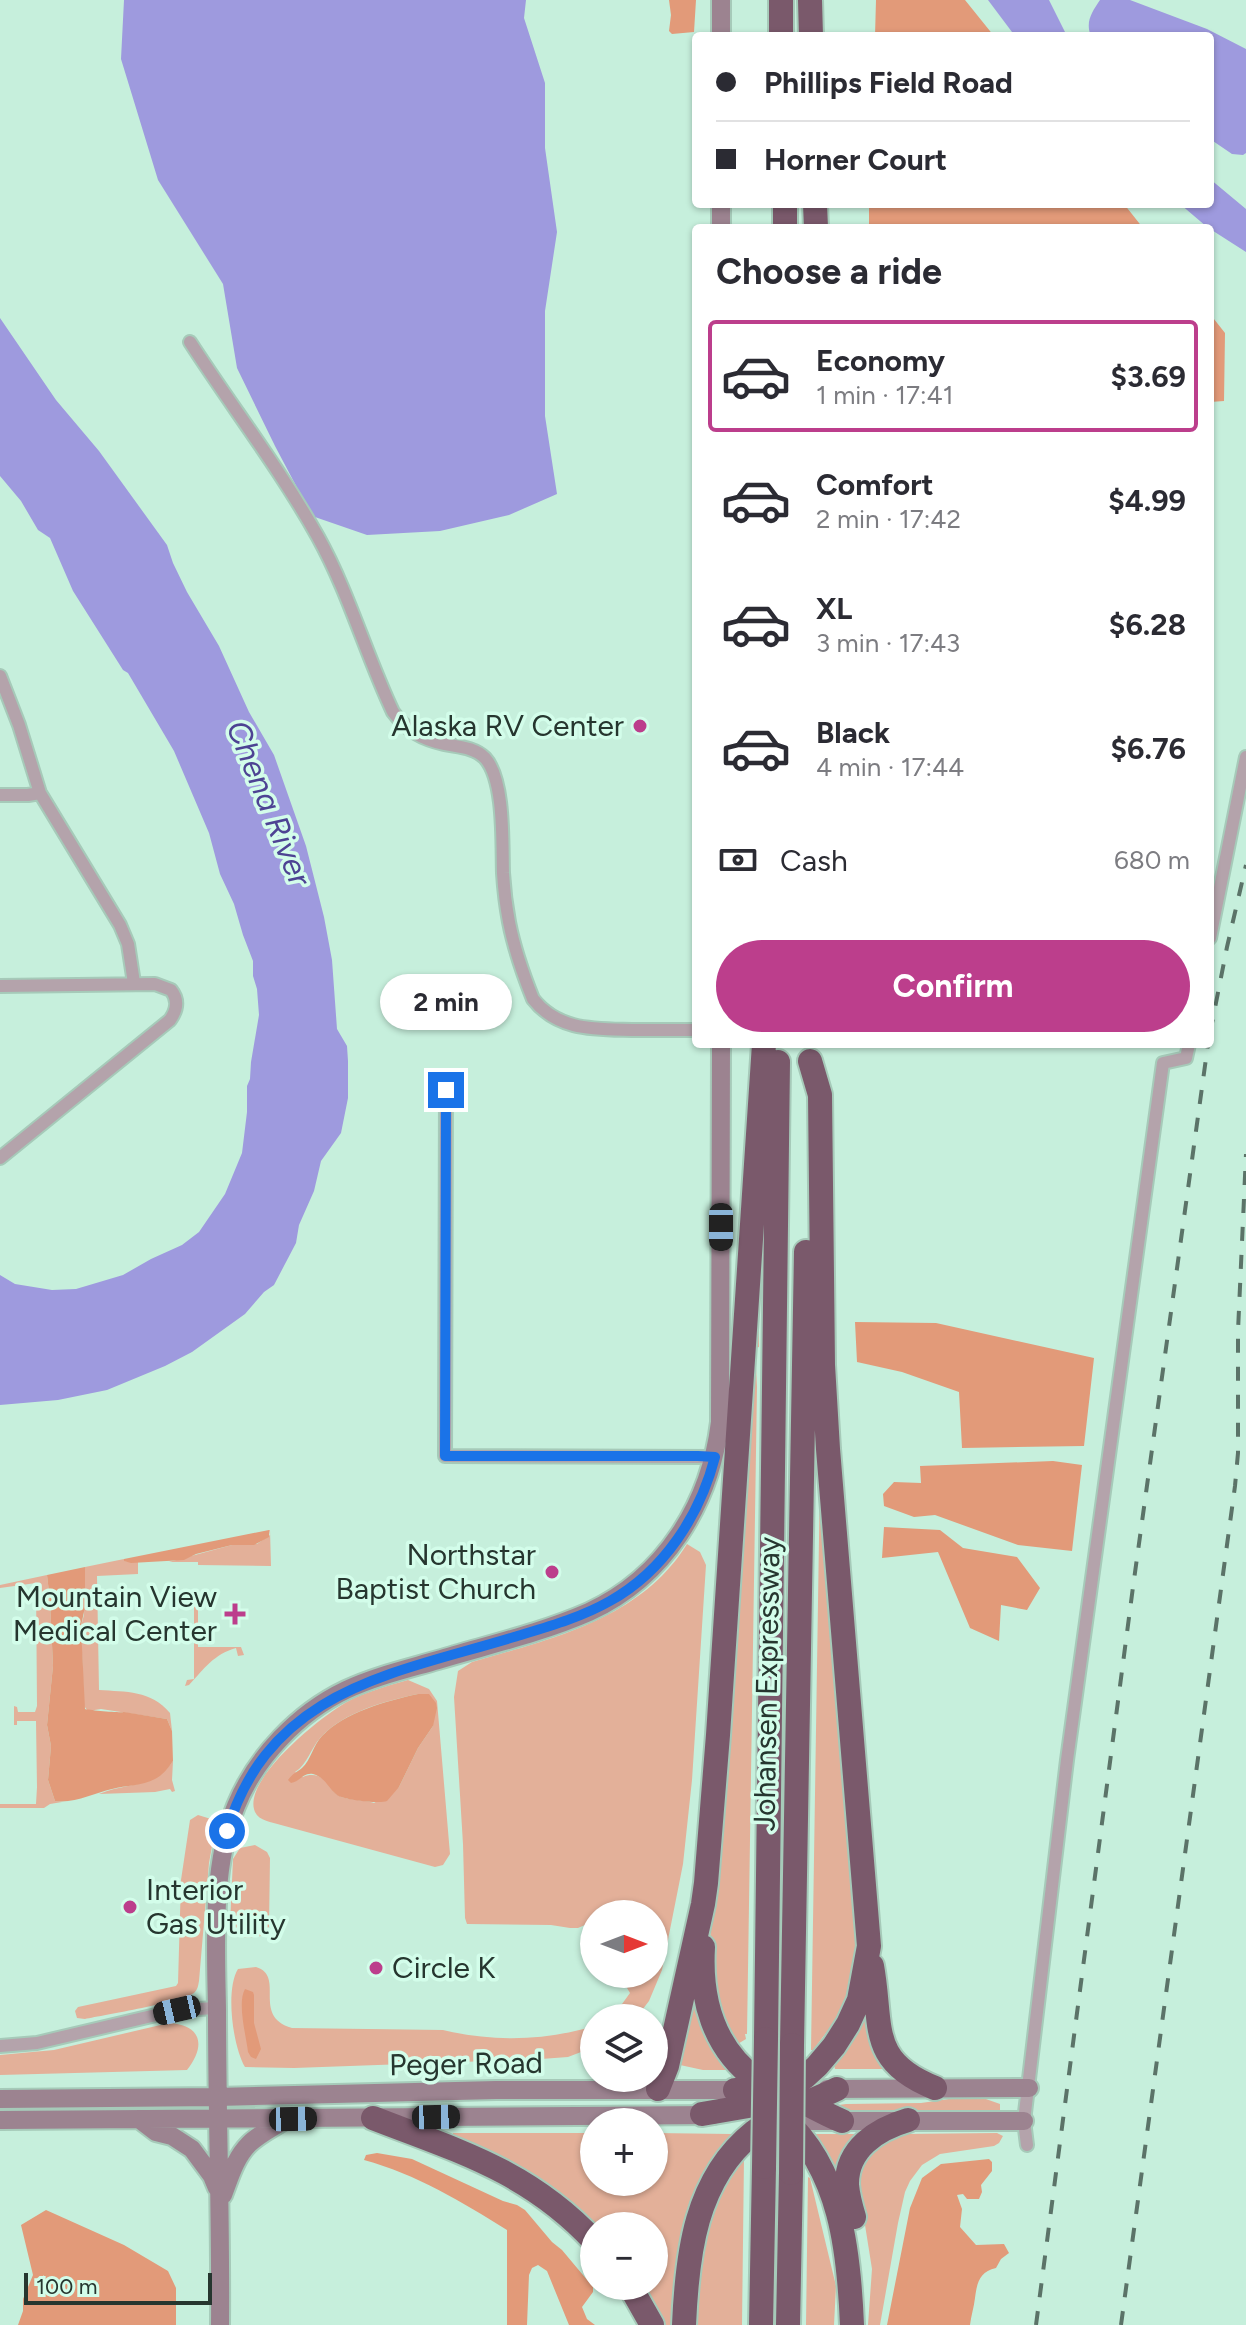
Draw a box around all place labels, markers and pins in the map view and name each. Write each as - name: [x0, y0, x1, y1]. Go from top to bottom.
- place label: Alaska RV Center: [391, 707, 624, 744]
- marker: Alaska RV Center: [631, 717, 649, 735]
- place label: Northstar Baptist Church: [335, 1536, 536, 1607]
- marker: Northstar Baptist Church: [543, 1563, 561, 1581]
- place label: Mountain View Medical Center: [13, 1578, 217, 1649]
- marker: Mountain View Medical Center: [224, 1603, 246, 1625]
- place label: Interior Gas Utility: [146, 1871, 286, 1942]
- marker: Interior Gas Utility: [121, 1898, 139, 1916]
- place label: Circle K: [392, 1949, 496, 1986]
- marker: Circle K: [367, 1959, 385, 1977]

